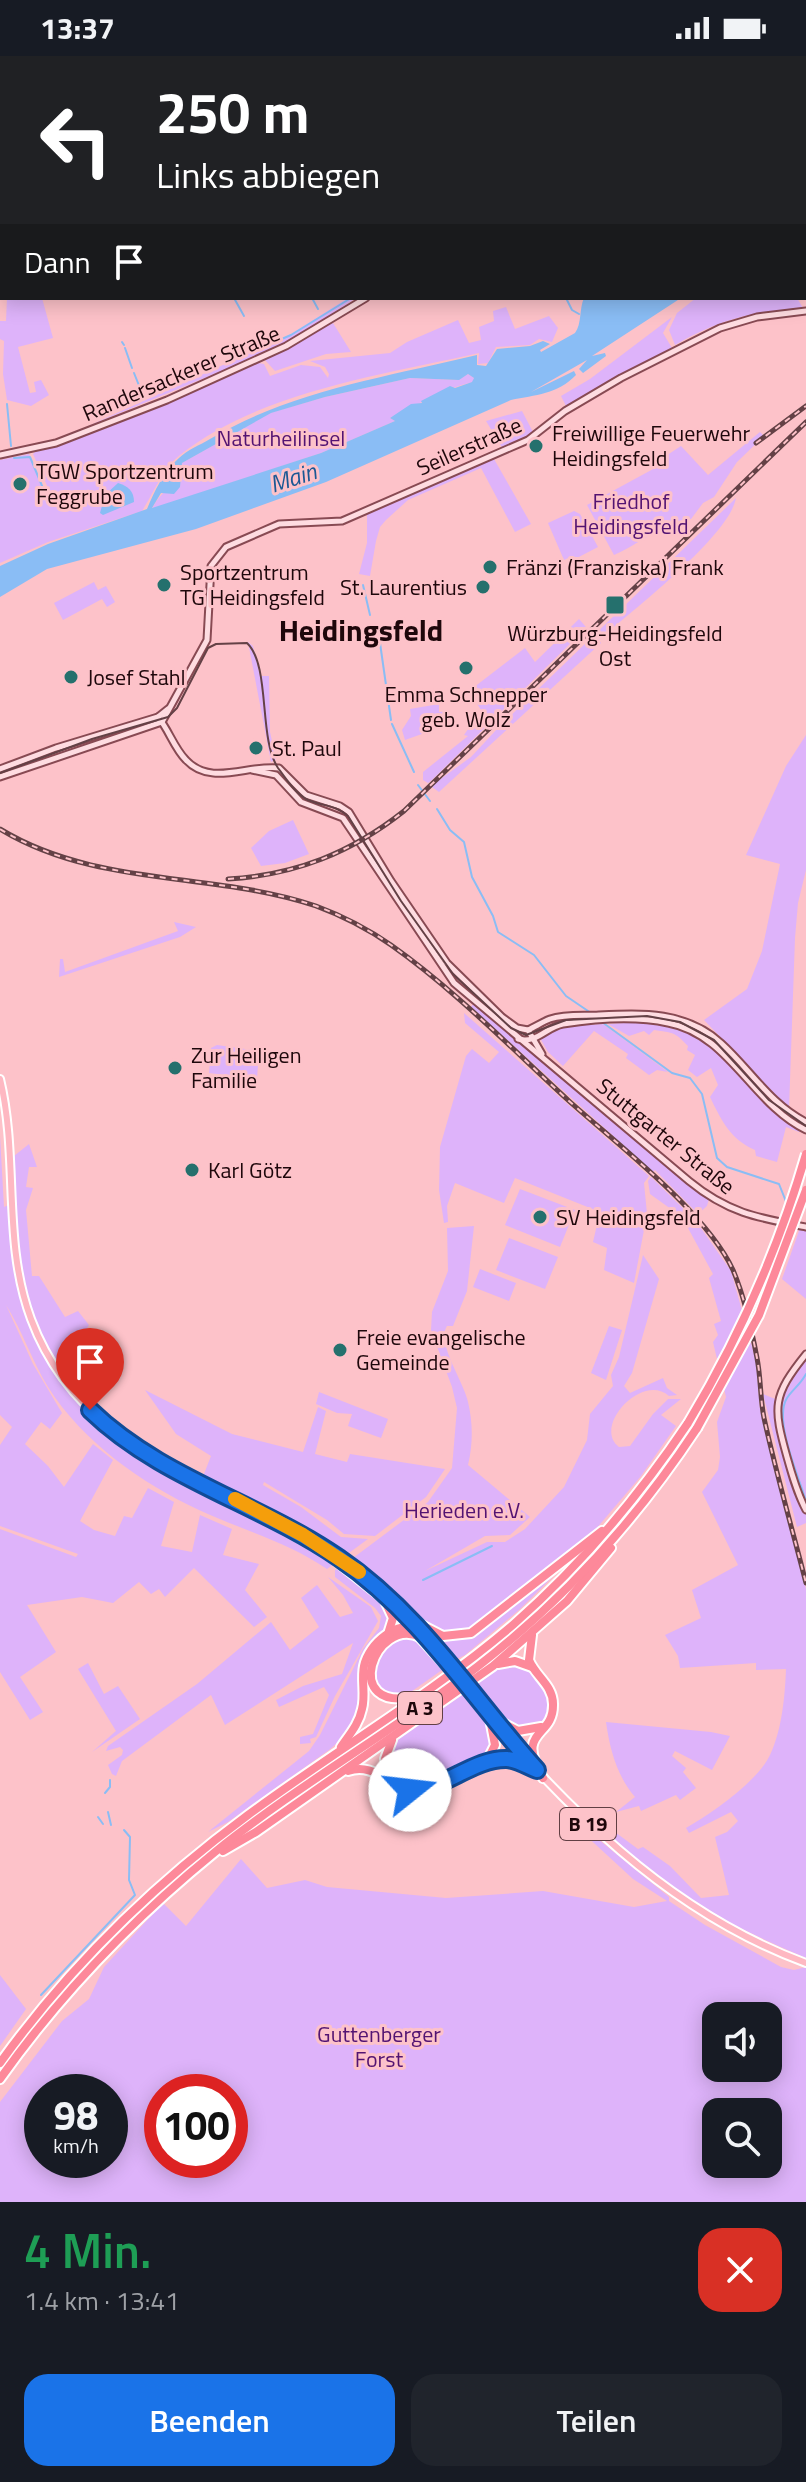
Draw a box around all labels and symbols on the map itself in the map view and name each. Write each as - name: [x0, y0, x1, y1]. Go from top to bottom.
- street label: Randersackerer Straße: [77, 316, 285, 430]
- street label: Seilerstraße: [411, 408, 527, 484]
- place label: Freiwillige Feuerwehr Heidingsfeld: [552, 416, 751, 475]
- park label: Naturheilinsel: [217, 421, 345, 455]
- marker: Freiwillige Feuerwehr Heidingsfeld: [527, 437, 545, 455]
- water label: Main: [265, 452, 322, 502]
- place label: TGW Sportzentrum Feggrube: [36, 454, 214, 513]
- marker: TGW Sportzentrum Feggrube: [11, 475, 29, 493]
- park label: Friedhof Heidingsfeld: [573, 484, 689, 543]
- place label: Fränzi (Franziska) Frank: [506, 550, 724, 584]
- place label: Sportzentrum TG Heidingsfeld: [180, 555, 325, 614]
- marker: Fränzi (Franziska) Frank: [481, 558, 499, 576]
- place label: St. Laurentius: [340, 570, 467, 604]
- marker: Sportzentrum TG Heidingsfeld: [155, 576, 173, 594]
- marker: St. Laurentius: [474, 578, 492, 596]
- marker: Würzburg-Heidingsfeld Ost: [604, 594, 626, 616]
- district label: Heidingsfeld: [279, 607, 443, 653]
- place label: Würzburg-Heidingsfeld Ost: [507, 616, 723, 675]
- marker: Emma Schnepper geb. Wolz: [457, 659, 475, 677]
- place label: Josef Stahl: [87, 660, 186, 694]
- marker: Josef Stahl: [62, 668, 80, 686]
- place label: Emma Schnepper geb. Wolz: [385, 677, 548, 736]
- place label: St. Paul: [272, 731, 342, 765]
- marker: St. Paul: [247, 739, 265, 757]
- place label: Zur Heiligen Familie: [191, 1038, 301, 1097]
- marker: Zur Heiligen Familie: [166, 1059, 184, 1077]
- street label: Stuttgarter Straße: [589, 1069, 743, 1203]
- place label: Karl Götz: [208, 1153, 292, 1187]
- marker: Karl Götz: [183, 1161, 201, 1179]
- place label: SV Heidingsfeld: [556, 1200, 701, 1234]
- marker: SV Heidingsfeld: [531, 1208, 549, 1226]
- place label: Freie evangelische Gemeinde: [356, 1320, 526, 1379]
- pin: [56, 1328, 124, 1410]
- marker: Freie evangelische Gemeinde: [331, 1341, 349, 1359]
- park label: Herieden e.V.: [404, 1493, 524, 1527]
- road number: A 3: [398, 1692, 442, 1724]
- position arrow: [368, 1748, 452, 1832]
- road number: B 19: [560, 1808, 616, 1840]
- park label: Guttenberger Forst: [317, 2017, 441, 2076]
- speed limit sign: 100: [144, 2074, 248, 2178]

